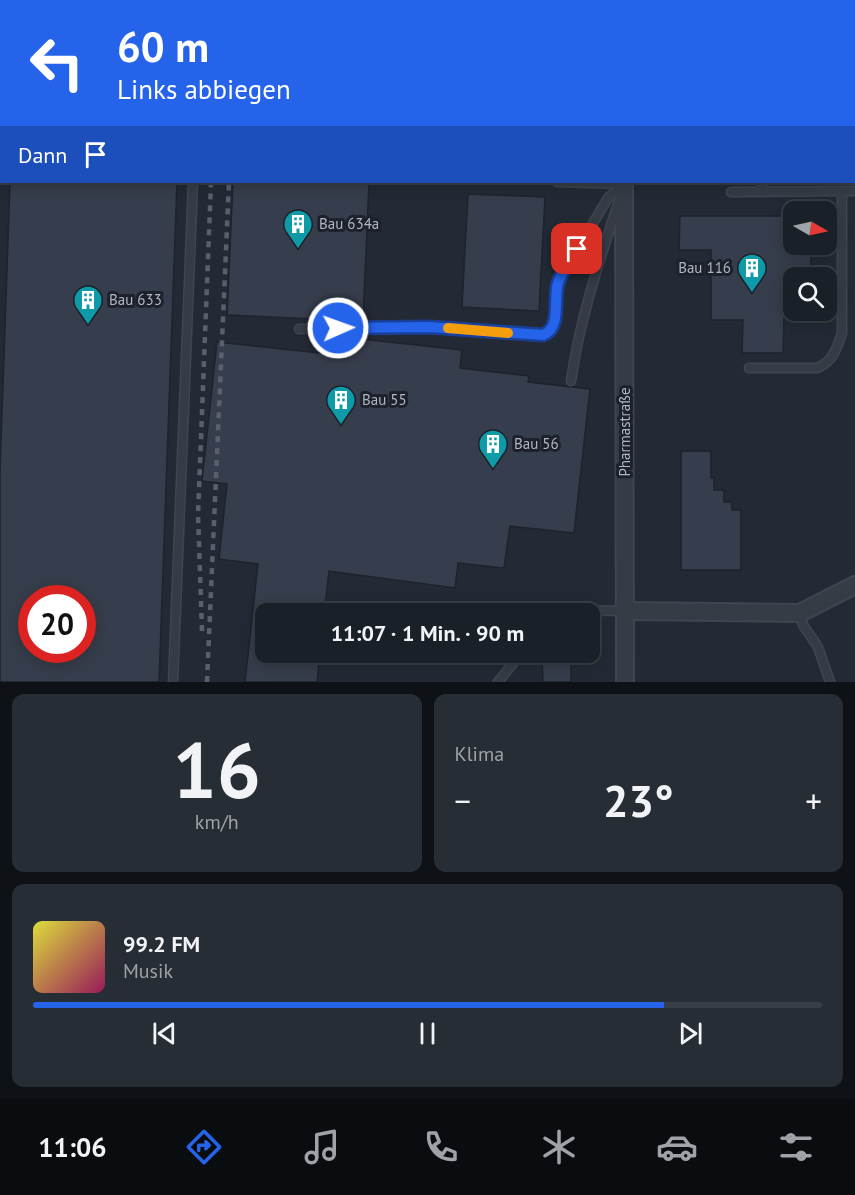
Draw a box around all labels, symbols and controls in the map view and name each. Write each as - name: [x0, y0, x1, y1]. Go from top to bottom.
- text: 60 m: [117, 19, 209, 74]
- icon: left: [18, 24, 96, 102]
- text: Links abbiegen: [117, 72, 291, 106]
- icon: arrive: [79, 138, 112, 171]
- text: Dann: [18, 141, 67, 169]
- north arrow: [783, 201, 837, 255]
- map controls: [783, 201, 837, 321]
- building icon: Bau 634a: [282, 208, 314, 250]
- place label: Bau 634a: [319, 214, 379, 233]
- pin: [551, 223, 602, 274]
- icon: arrive: [560, 232, 593, 265]
- building icon: Bau 116: [736, 252, 768, 294]
- place label: Bau 116: [678, 258, 731, 277]
- button: search: [783, 267, 837, 321]
- building icon: Bau 633: [72, 284, 104, 326]
- place label: Bau 633: [109, 290, 162, 309]
- position arrow: [306, 296, 370, 360]
- building icon: Bau 55: [325, 384, 357, 426]
- street label: Pharmastraße: [615, 387, 634, 477]
- place label: Bau 55: [362, 390, 407, 409]
- building icon: Bau 56: [477, 428, 509, 470]
- place label: Bau 56: [514, 434, 559, 453]
- speed limit sign: 20: [18, 585, 96, 663]
- text: 11:07 · 1 Min. · 90 m: [331, 619, 524, 647]
- text: 16: [173, 719, 261, 820]
- text: Klima: [455, 741, 504, 767]
- text: 23°: [603, 771, 674, 829]
- text: −: [455, 779, 471, 822]
- text: +: [805, 779, 822, 822]
- text: km/h: [195, 809, 239, 835]
- text: 99.2 FM: [123, 930, 200, 958]
- text: Musik: [123, 958, 173, 984]
- icon: previous: [148, 1017, 181, 1050]
- icon: pause: [411, 1017, 444, 1050]
- icon: next: [674, 1017, 707, 1050]
- icon: directions: [183, 1126, 225, 1168]
- icon: music: [301, 1126, 343, 1168]
- icon: phone: [420, 1126, 462, 1168]
- icon: climate: [538, 1126, 580, 1168]
- icon: car: [656, 1126, 698, 1168]
- icon: filters: [775, 1126, 817, 1168]
- text: 11:06: [38, 1130, 107, 1164]

